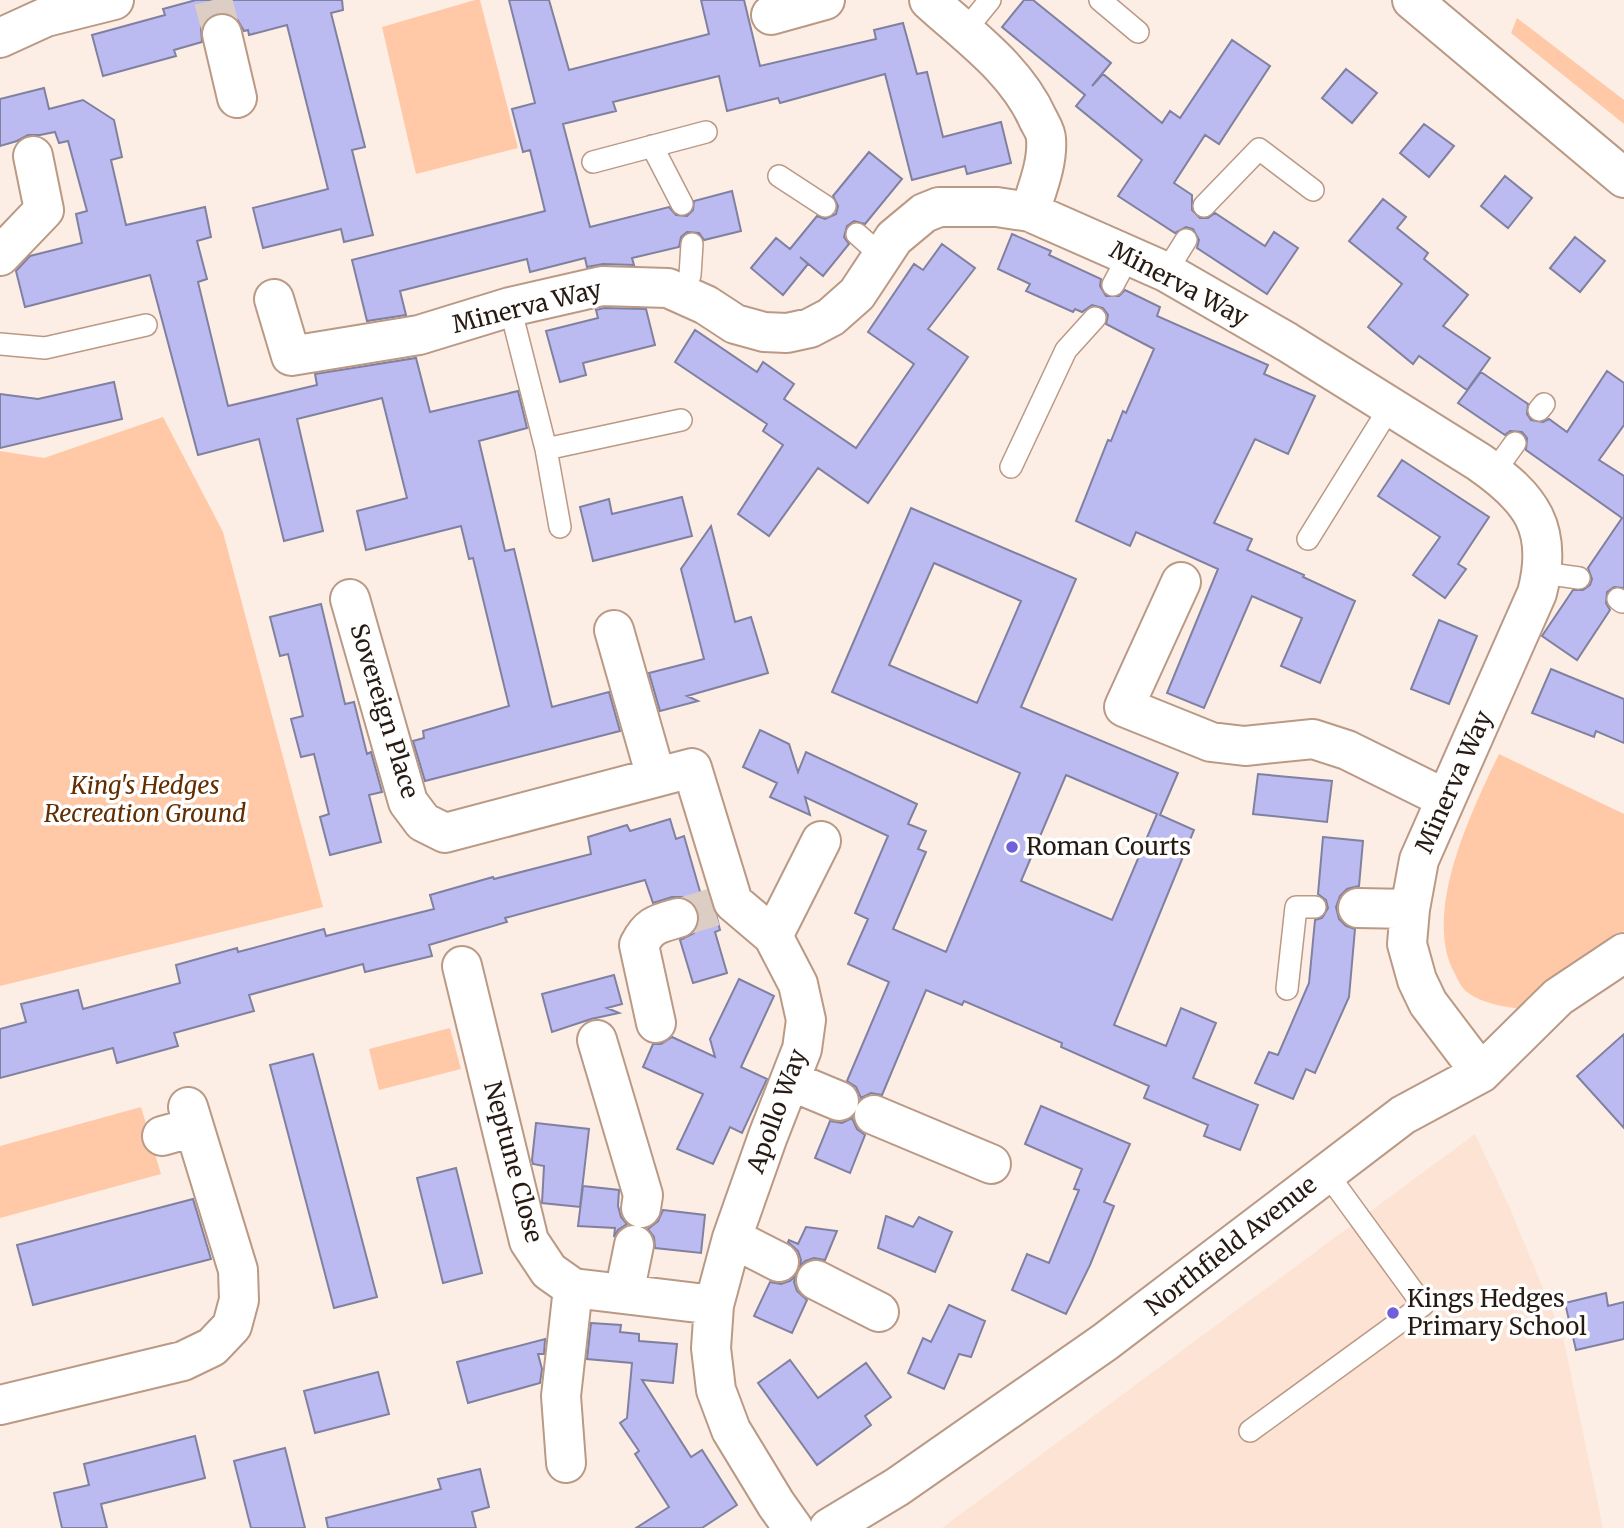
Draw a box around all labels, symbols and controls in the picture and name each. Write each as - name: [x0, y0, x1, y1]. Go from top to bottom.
- street label: Minerva Way: [1105, 234, 1254, 333]
- street label: Minerva Way: [449, 273, 605, 340]
- street label: Sovereign Place: [343, 620, 426, 802]
- street label: Minerva Way: [1408, 706, 1499, 858]
- park label: King's Hedges Recreation Ground: [44, 770, 246, 829]
- place label: Roman Courts: [1026, 831, 1191, 862]
- marker: Roman Courts: [1004, 839, 1020, 855]
- street label: Apollo Way: [739, 1045, 813, 1178]
- street label: Neptune Close: [477, 1078, 550, 1246]
- street label: Northfield Avenue: [1139, 1169, 1323, 1322]
- place label: Kings Hedges Primary School: [1407, 1283, 1587, 1342]
- marker: Kings Hedges Primary School: [1385, 1305, 1401, 1321]

